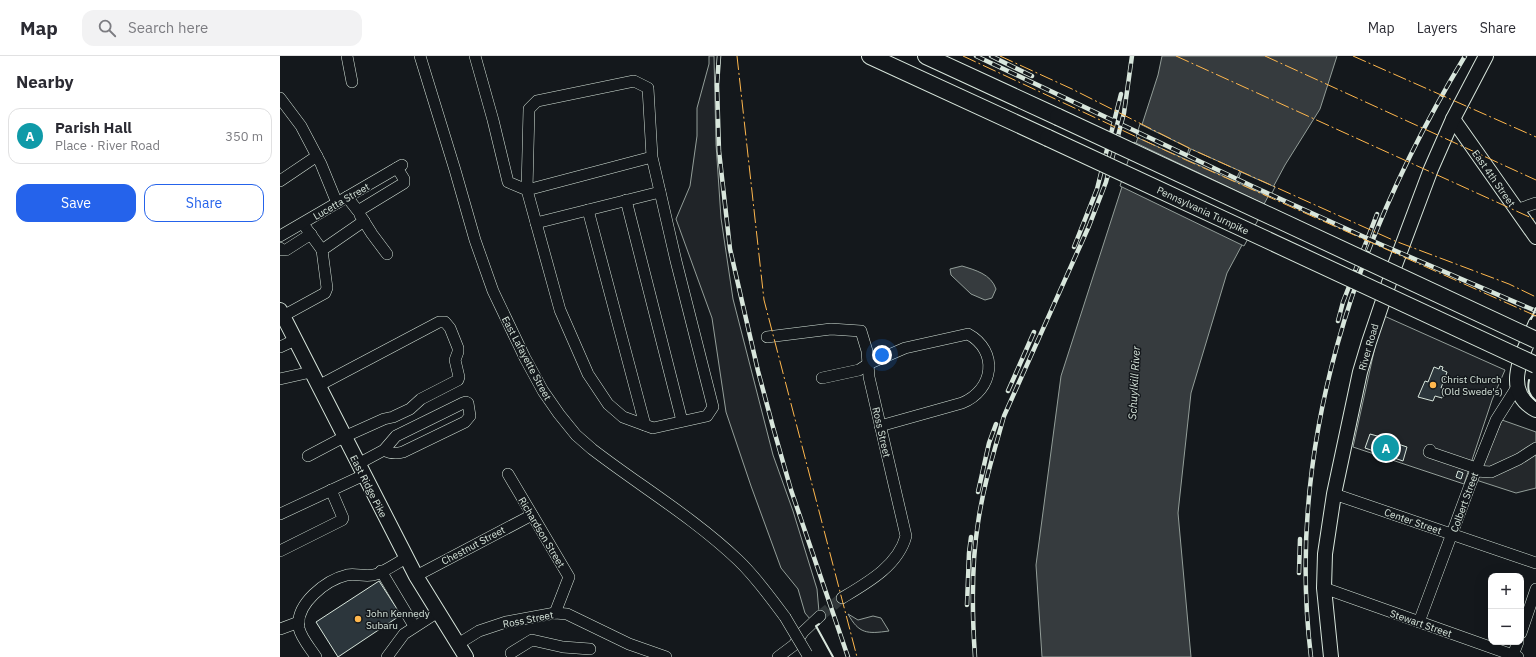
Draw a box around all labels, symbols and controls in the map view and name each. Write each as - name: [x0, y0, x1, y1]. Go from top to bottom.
- search box: [82, 10, 362, 46]
- text: Map: [20, 16, 58, 40]
- icon: search: [96, 17, 118, 39]
- text: Search here: [128, 18, 208, 37]
- text: Map: [1368, 19, 1395, 37]
- text: Layers: [1417, 19, 1458, 37]
- text: Share: [1480, 19, 1516, 37]
- text: Nearby: [16, 71, 74, 93]
- text: Parish Hall: [55, 118, 132, 137]
- text: A: [26, 128, 34, 145]
- text: 350 m: [225, 128, 263, 145]
- text: Place · River Road: [55, 137, 160, 154]
- street label: East 4th Street: [1469, 147, 1518, 210]
- street label: Lucetta Street: [311, 180, 372, 223]
- street label: Pennsylvania Turnpike: [1155, 183, 1251, 238]
- button: Save: [16, 184, 136, 222]
- button: Share: [144, 184, 264, 222]
- street label: East Lafayette Street: [499, 314, 554, 403]
- street label: River Road: [1356, 322, 1381, 372]
- your location: [872, 345, 892, 365]
- water label: Schuylkill River: [1125, 345, 1143, 420]
- place label: Christ Church (Old Swede's): [1441, 373, 1503, 398]
- marker: Christ Church (Old Swede's): [1428, 380, 1438, 390]
- street label: Ross Street: [869, 406, 894, 459]
- pin: A: [1373, 433, 1399, 463]
- street label: East Ridge Pike: [347, 453, 390, 520]
- street label: Colbert Street: [1448, 470, 1481, 534]
- street label: Richardson Street: [515, 494, 568, 570]
- street label: Center Street: [1382, 506, 1444, 538]
- street label: Chestnut Street: [439, 523, 508, 568]
- map controls: [1488, 573, 1524, 645]
- button: +: [1488, 573, 1524, 609]
- place label: John Kennedy Subaru: [366, 607, 430, 632]
- street label: Stewart Street: [1388, 607, 1454, 640]
- street label: Ross Street: [502, 608, 555, 631]
- button: −: [1488, 609, 1524, 645]
- marker: John Kennedy Subaru: [353, 614, 363, 624]

